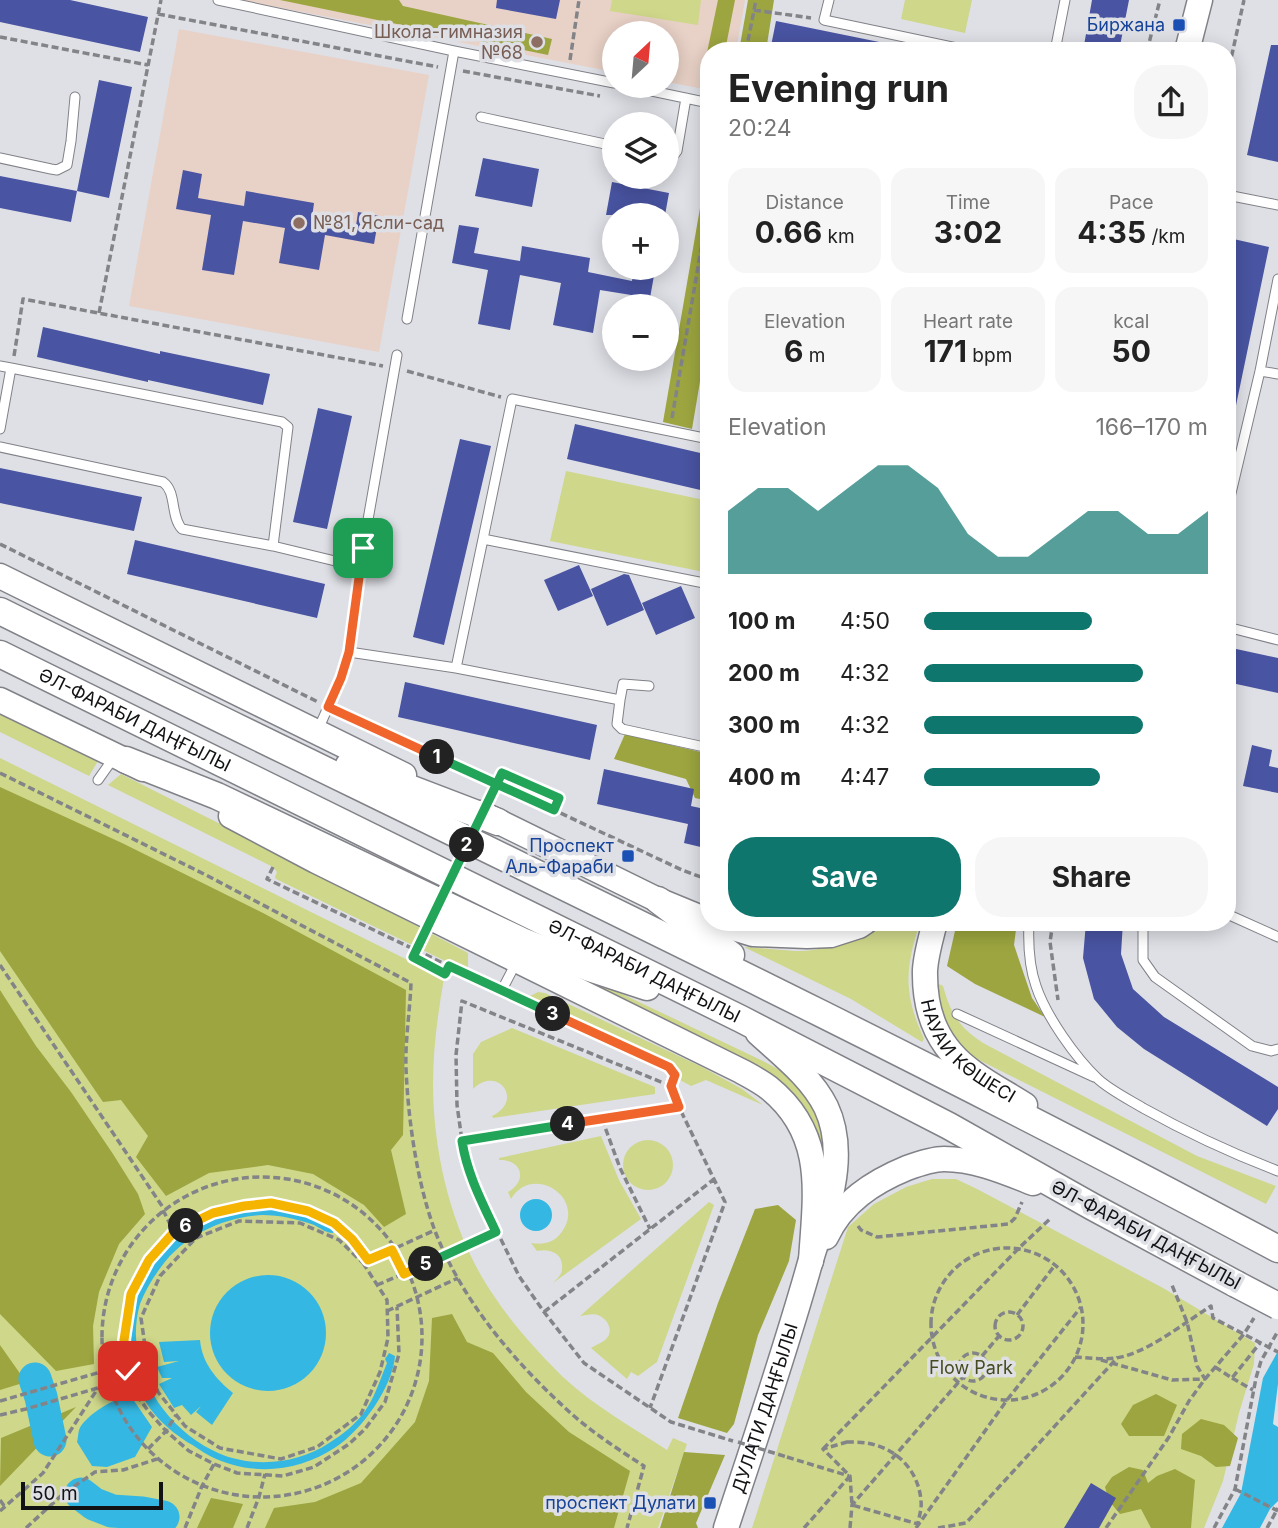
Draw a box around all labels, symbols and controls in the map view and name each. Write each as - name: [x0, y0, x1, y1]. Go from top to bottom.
- place label: Биржана: [1087, 14, 1165, 35]
- marker: Биржана: [1171, 17, 1187, 33]
- place label: Школа-гимназия №68: [374, 21, 523, 63]
- north arrow: [602, 21, 679, 98]
- map controls: [602, 21, 679, 371]
- marker: Школа-гимназия №68: [529, 34, 545, 50]
- text: Evening run: [728, 65, 949, 111]
- button: share: [1134, 65, 1208, 139]
- button: layers: [602, 112, 679, 189]
- text: 20:24: [728, 114, 792, 142]
- text: Distance: [765, 191, 844, 214]
- text: Time: [946, 191, 990, 214]
- text: Pace: [1109, 191, 1154, 214]
- button: +: [602, 203, 679, 280]
- place label: №81, Ясли-сад: [313, 212, 444, 233]
- text: 0.66: [755, 214, 822, 250]
- text: 3:02: [934, 214, 1002, 250]
- text: 4:35: [1077, 214, 1146, 250]
- marker: №81, Ясли-сад: [291, 215, 307, 231]
- text: km: [822, 225, 855, 248]
- text: /km: [1146, 225, 1185, 248]
- button: −: [602, 294, 679, 371]
- text: Elevation: [764, 310, 845, 333]
- text: Heart rate: [923, 310, 1013, 333]
- text: kcal: [1113, 310, 1149, 333]
- text: 6: [784, 333, 803, 369]
- text: 171: [924, 333, 967, 369]
- text: 50: [1112, 333, 1151, 369]
- text: m: [803, 344, 825, 367]
- text: bpm: [967, 344, 1012, 367]
- text: Elevation: [728, 413, 827, 441]
- text: 166–170 m: [1095, 413, 1208, 441]
- pin: [333, 518, 393, 578]
- icon: arrive: [344, 529, 382, 567]
- text: 100 m: [728, 607, 795, 635]
- text: 4:50: [840, 607, 890, 635]
- text: 200 m: [728, 659, 800, 687]
- text: 4:32: [840, 659, 890, 687]
- street label: ӘЛ-ФАРАБИ ДАҢҒЫЛЫ: [35, 664, 234, 776]
- text: 300 m: [728, 711, 800, 739]
- text: 4:32: [840, 711, 890, 739]
- pin: 1: [420, 740, 454, 774]
- text: 1: [432, 745, 441, 768]
- text: 400 m: [728, 763, 801, 791]
- text: 4:47: [840, 763, 889, 791]
- pin: 2: [449, 828, 484, 862]
- text: 2: [461, 833, 472, 856]
- place label: Проспект Аль-Фараби: [505, 835, 615, 877]
- button: Save: [728, 837, 961, 917]
- button: Share: [975, 837, 1208, 917]
- marker: Проспект Аль-Фараби: [620, 848, 636, 864]
- street label: ӘЛ-ФАРАБИ ДАҢҒЫЛЫ: [545, 915, 744, 1027]
- pin: 3: [536, 996, 570, 1032]
- street label: НАУАИ КӨШЕСІ: [917, 997, 1019, 1107]
- text: 3: [546, 1002, 559, 1025]
- pin: 4: [550, 1106, 586, 1142]
- text: 4: [561, 1112, 574, 1135]
- street label: ӘЛ-ФАРАБИ ДАҢҒЫЛЫ: [1048, 1176, 1244, 1293]
- pin: 6: [168, 1208, 204, 1244]
- text: 6: [179, 1214, 192, 1237]
- pin: 5: [408, 1246, 444, 1282]
- text: 5: [419, 1252, 432, 1275]
- street label: ДУЛАТИ ДАҢҒЫЛЫ: [727, 1321, 802, 1496]
- pin: [98, 1341, 158, 1401]
- icon: check: [109, 1352, 147, 1390]
- park label: Flow Park: [929, 1357, 1013, 1378]
- scale bar: [21, 1479, 163, 1511]
- text: 50 m: [32, 1482, 78, 1505]
- place label: проспект Дулати: [545, 1492, 696, 1513]
- marker: проспект Дулати: [702, 1495, 718, 1511]

